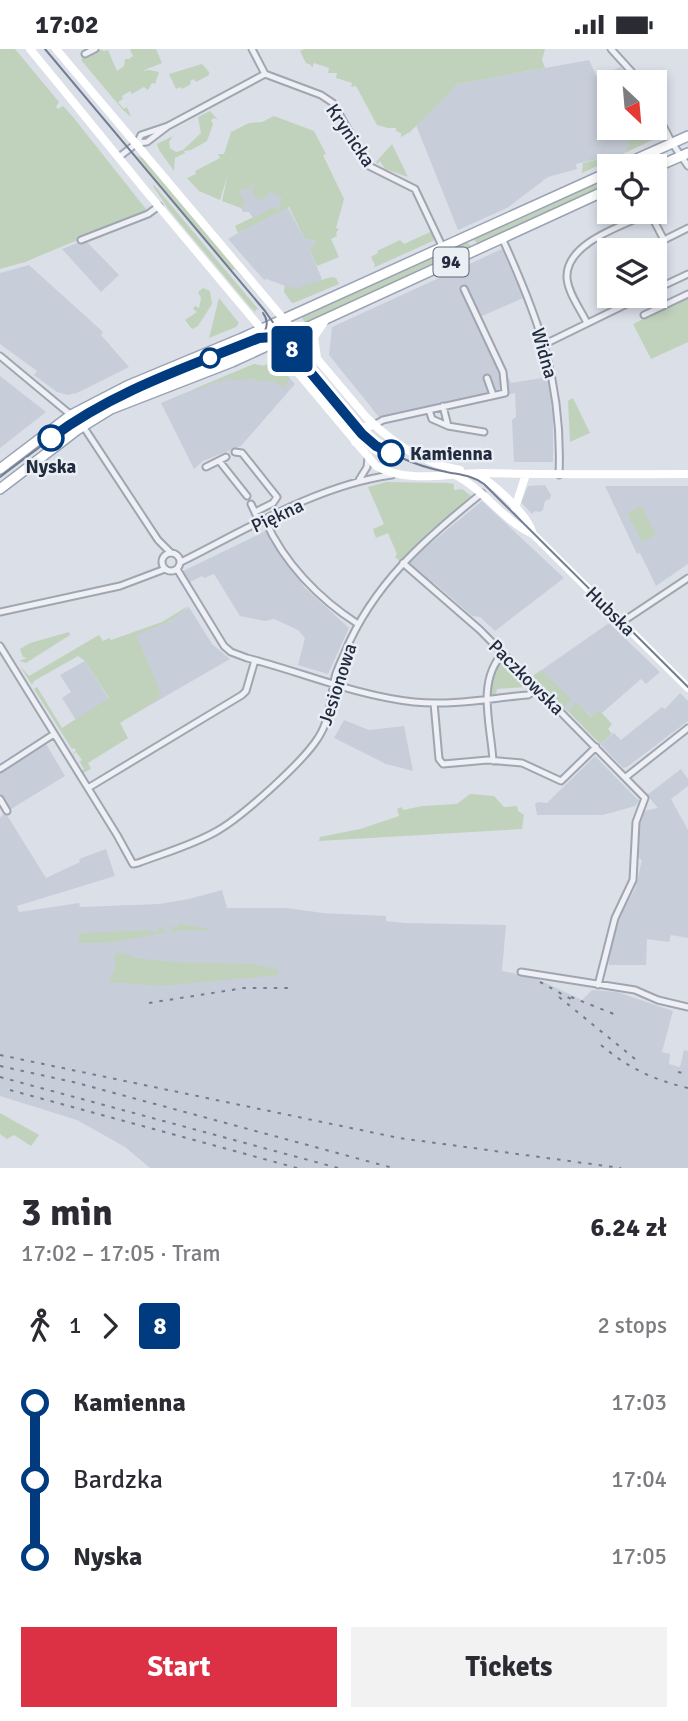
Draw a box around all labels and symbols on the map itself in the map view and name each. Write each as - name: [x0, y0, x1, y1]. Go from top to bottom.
- north arrow: [597, 70, 667, 140]
- street label: Krynicka: [320, 99, 380, 172]
- road number: 94: [434, 247, 468, 277]
- street label: Widna: [525, 325, 563, 381]
- line badge: 8: [269, 326, 315, 372]
- unlabelled marker: [200, 348, 220, 368]
- marker: Nyska: [38, 425, 64, 451]
- marker: Kamienna: [378, 440, 404, 466]
- place label: Kamienna: [410, 442, 493, 466]
- place label: Nyska: [26, 455, 77, 479]
- street label: Piękna: [247, 493, 307, 538]
- street label: Hubska: [580, 582, 640, 642]
- street label: Paczkowska: [483, 635, 569, 721]
- street label: Jesionowa: [313, 640, 362, 728]

